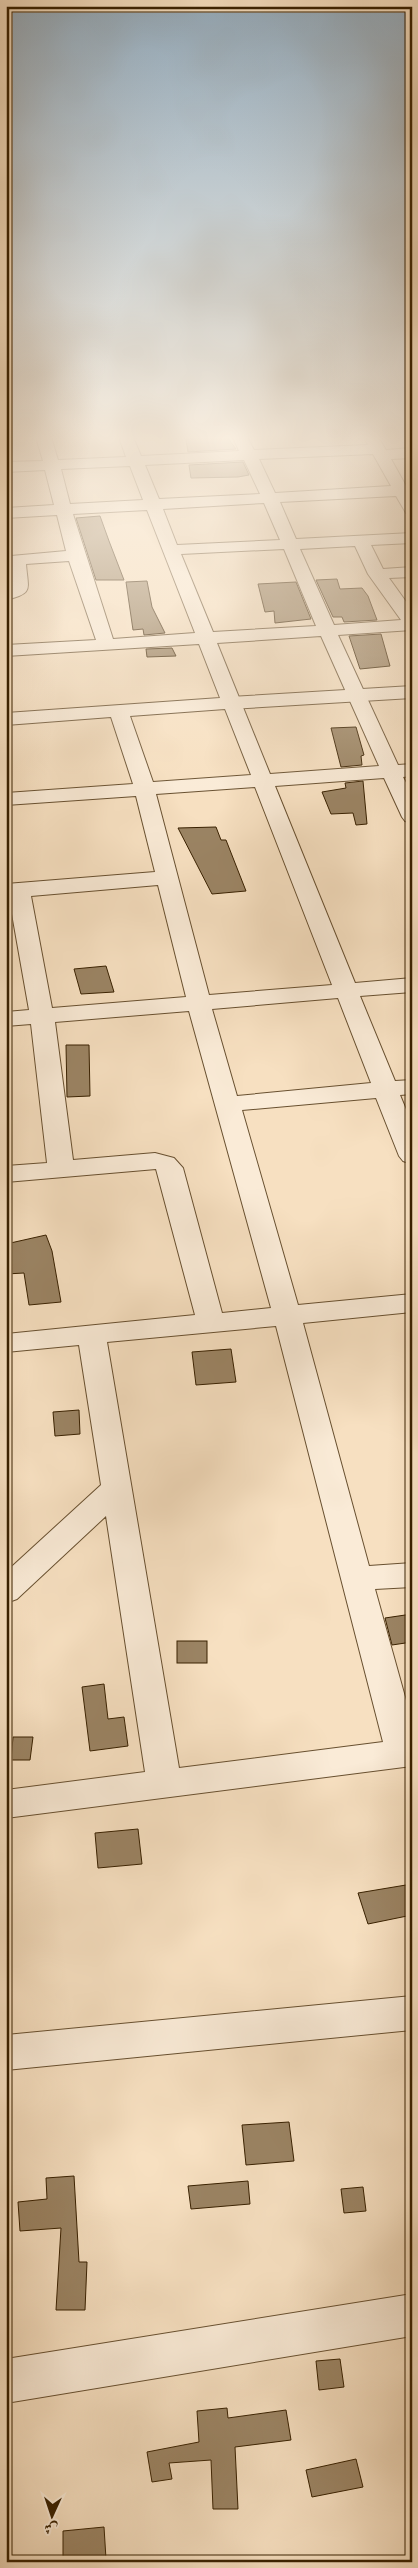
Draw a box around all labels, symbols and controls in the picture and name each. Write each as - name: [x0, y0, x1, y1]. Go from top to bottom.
- north arrow: [28, 2490, 78, 2540]
- text: ش: [44, 2519, 59, 2537]

